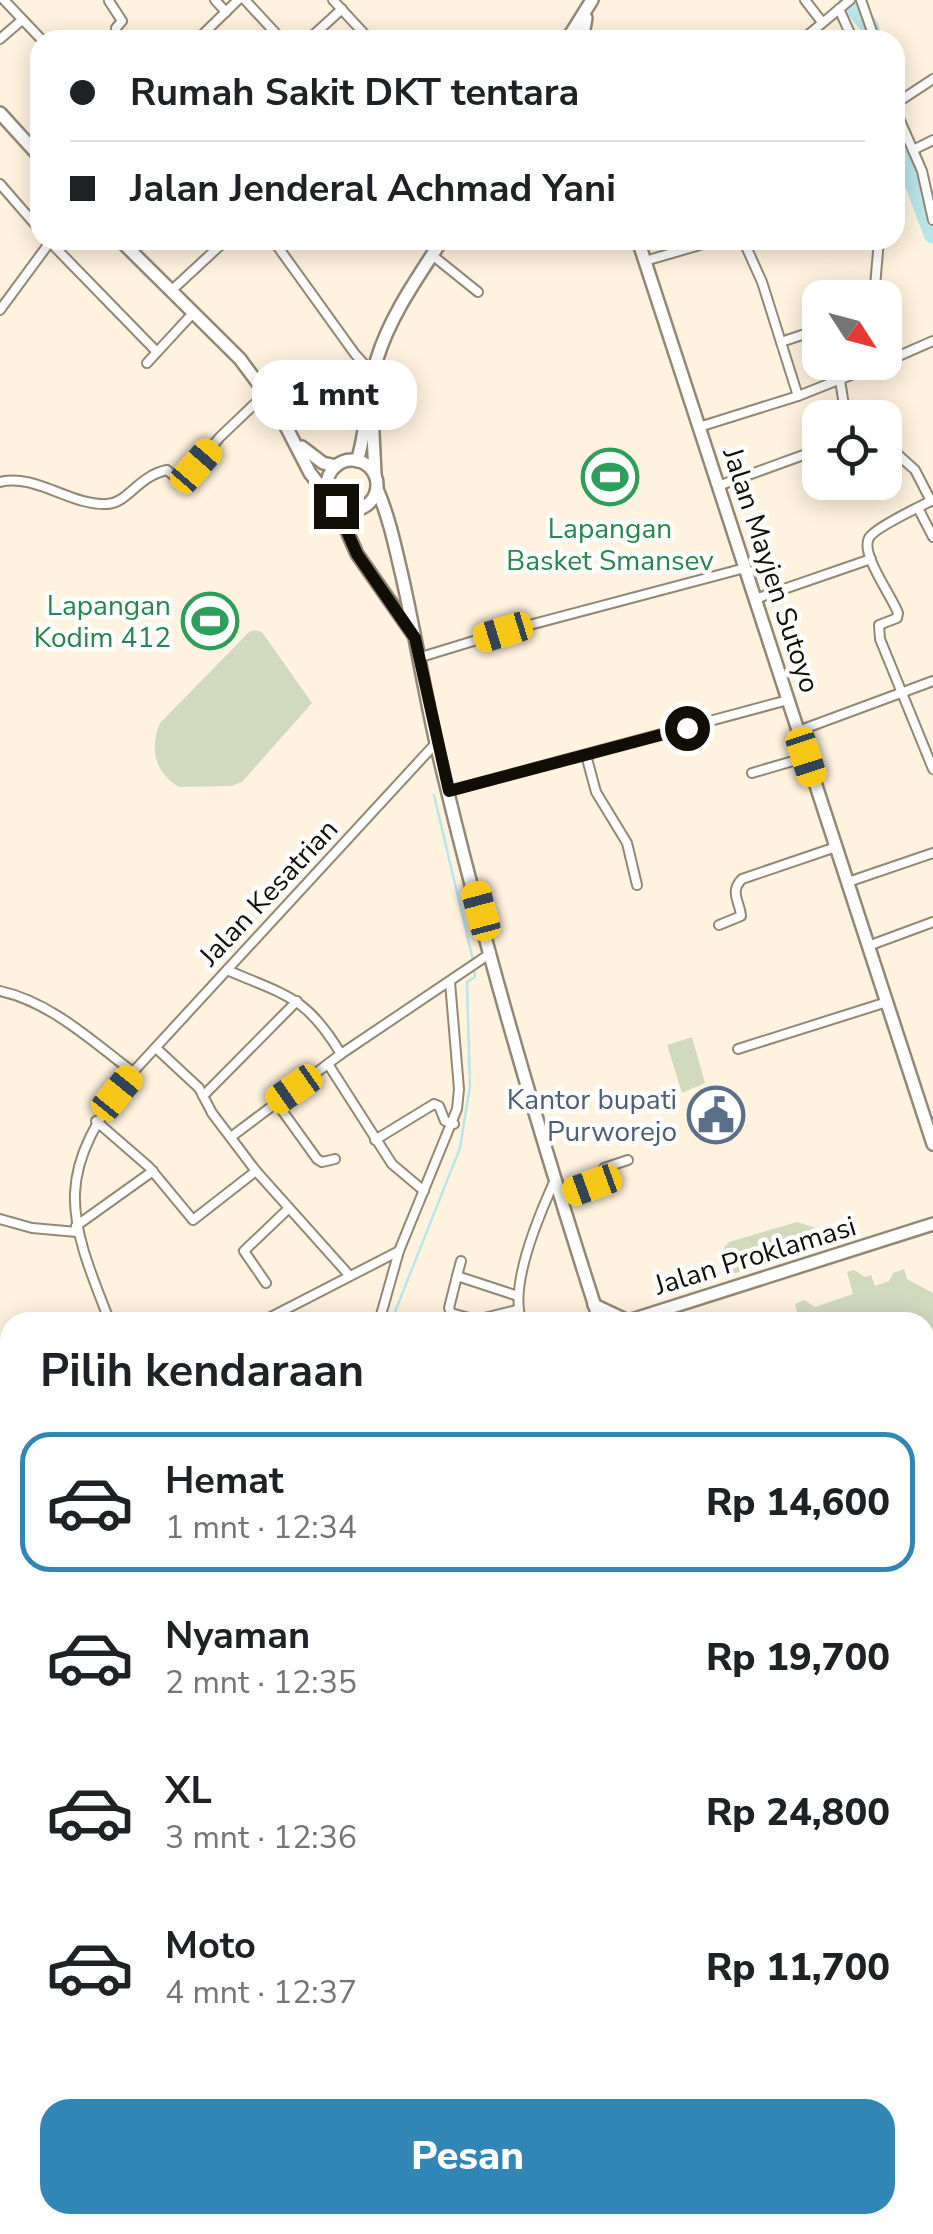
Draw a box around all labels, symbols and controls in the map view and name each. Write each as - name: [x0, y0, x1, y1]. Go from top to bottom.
- text: Rumah Sakit DKT tentara: [130, 67, 579, 118]
- text: Jalan Jenderal Achmad Yani: [130, 163, 616, 214]
- north arrow: [802, 280, 902, 380]
- map controls: [802, 280, 902, 500]
- callout: 1 mnt: [254, 361, 418, 431]
- text: 1 mnt: [290, 373, 379, 416]
- button: locate: [802, 400, 902, 500]
- car: [165, 434, 227, 498]
- street label: Jalan Mayjen Sutoyo: [713, 442, 829, 698]
- sports icon: Lapangan Basket Smansev: [580, 447, 640, 507]
- route end: [314, 484, 359, 529]
- place label: Lapangan Basket Smansev: [506, 510, 714, 580]
- place label: Lapangan Kodim 412: [34, 587, 171, 657]
- sports icon: Lapangan Kodim 412: [180, 591, 240, 651]
- car: [470, 609, 536, 655]
- route start: [665, 706, 710, 751]
- car: [782, 724, 830, 790]
- street label: Jalan Kesatrian: [190, 811, 347, 975]
- car: [459, 878, 503, 944]
- car: [86, 1060, 148, 1126]
- car: [261, 1060, 327, 1118]
- place label: Kantor bupati Purworejo: [507, 1081, 677, 1151]
- public building icon: Kantor bupati Purworejo: [686, 1085, 746, 1145]
- car: [559, 1161, 625, 1209]
- street label: Jalan Proklamasi: [649, 1207, 861, 1305]
- text: Pilih kendaraan: [40, 1341, 364, 1402]
- text: Hemat: [165, 1455, 284, 1506]
- icon: car: [45, 1457, 135, 1547]
- text: Rp 14,600: [706, 1477, 890, 1528]
- text: 1 mnt · 12:34: [165, 1506, 357, 1549]
- text: Nyaman: [165, 1610, 310, 1661]
- icon: car: [45, 1612, 135, 1702]
- text: Rp 19,700: [706, 1632, 890, 1683]
- text: 2 mnt · 12:35: [165, 1661, 357, 1704]
- text: XL: [165, 1765, 212, 1816]
- icon: car: [45, 1767, 135, 1857]
- text: Rp 24,800: [706, 1787, 890, 1838]
- text: 3 mnt · 12:36: [165, 1816, 357, 1859]
- text: Moto: [165, 1920, 256, 1971]
- icon: car: [45, 1922, 135, 2012]
- text: Rp 11,700: [706, 1942, 890, 1993]
- text: 4 mnt · 12:37: [165, 1971, 357, 2014]
- button: Pesan: [40, 2099, 895, 2214]

